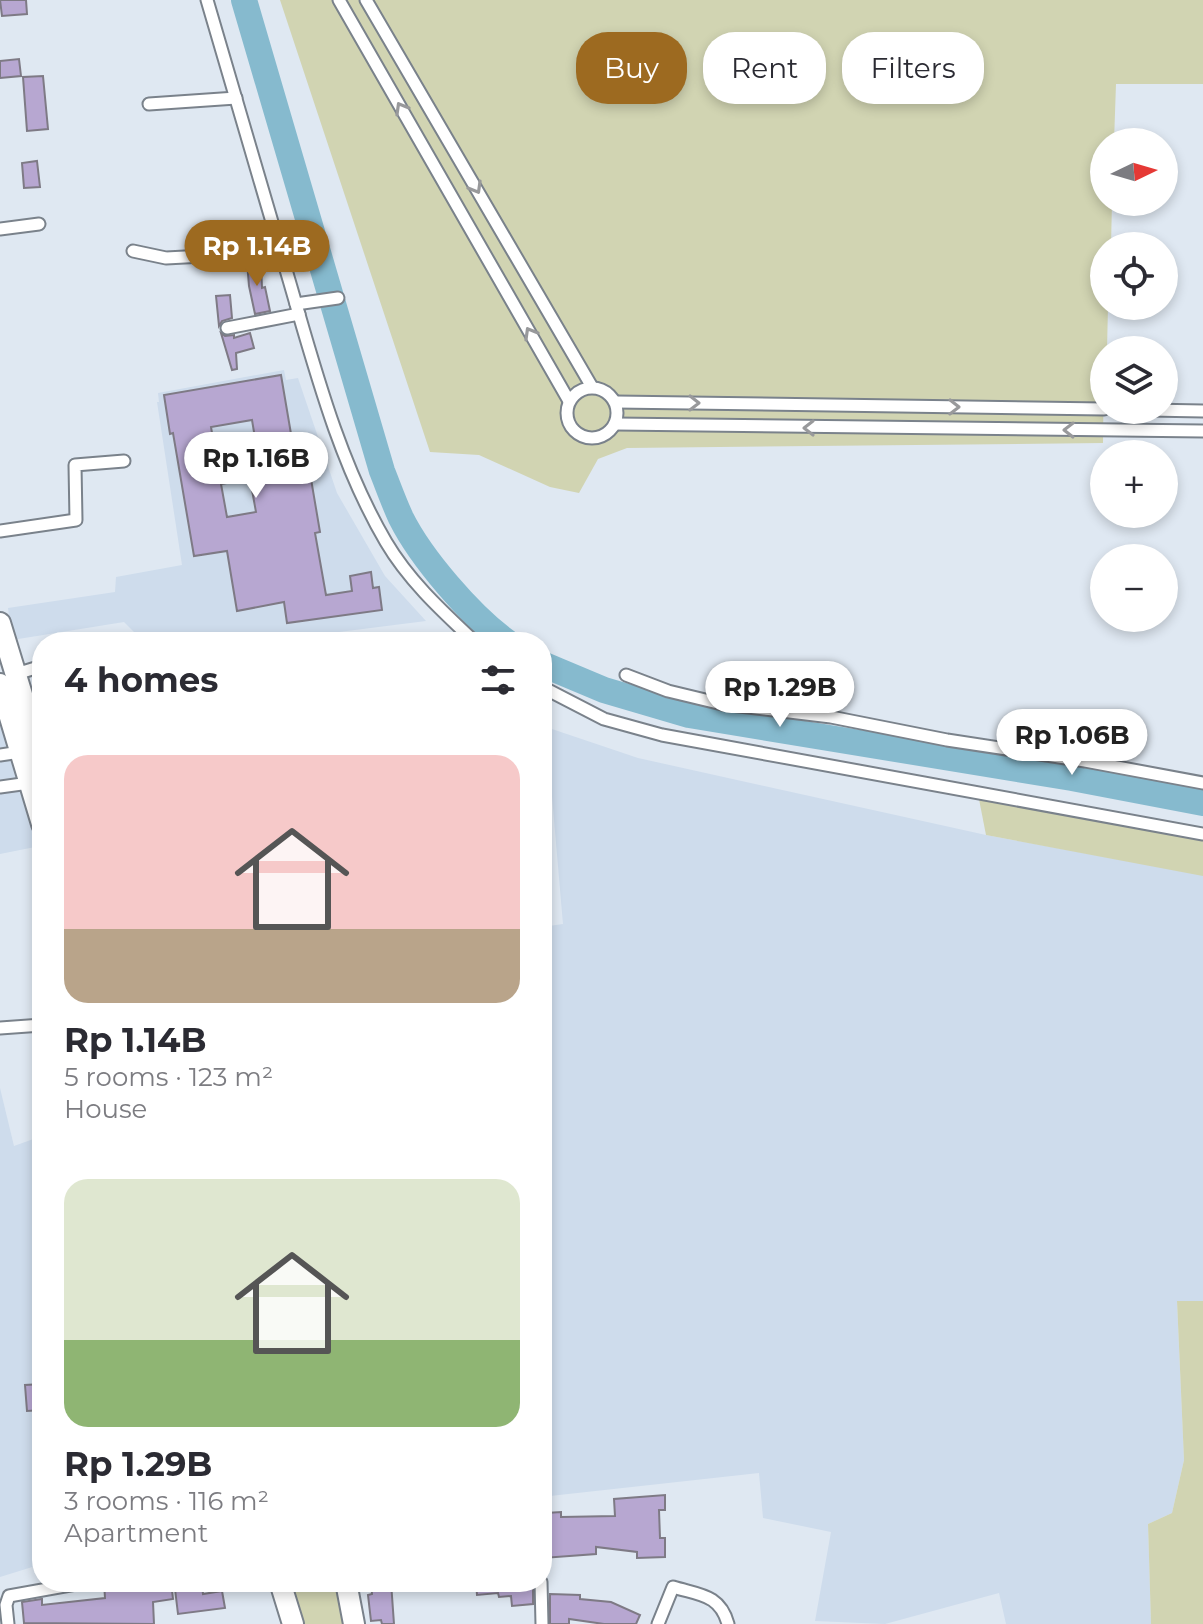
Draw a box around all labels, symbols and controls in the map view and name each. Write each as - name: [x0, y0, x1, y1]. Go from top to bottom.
- chip: Buy: [576, 32, 687, 104]
- chip: Rent: [703, 32, 826, 104]
- chip: Filters: [842, 32, 984, 104]
- one-way arrow: [395, 102, 411, 117]
- north arrow: [1090, 128, 1178, 216]
- map controls: [1090, 128, 1178, 632]
- one-way arrow: [466, 179, 482, 194]
- pin: Rp 1.14B: [174, 220, 340, 288]
- text: Rp 1.14B: [203, 230, 311, 262]
- button: locate: [1090, 232, 1178, 320]
- one-way arrow: [524, 327, 540, 342]
- button: layers: [1090, 336, 1178, 424]
- one-way arrow: [688, 395, 701, 412]
- one-way arrow: [948, 398, 961, 416]
- one-way arrow: [802, 419, 815, 436]
- one-way arrow: [1062, 421, 1075, 439]
- pin: Rp 1.16B: [173, 432, 339, 500]
- button: +: [1090, 440, 1178, 528]
- text: Rp 1.16B: [202, 442, 310, 474]
- button: −: [1090, 544, 1178, 632]
- icon: filters: [476, 658, 520, 702]
- text: 4 homes: [64, 659, 218, 701]
- pin: Rp 1.29B: [697, 661, 863, 729]
- text: Rp 1.29B: [723, 671, 837, 703]
- pin: Rp 1.06B: [989, 709, 1155, 777]
- text: Rp 1.06B: [1014, 719, 1130, 751]
- icon: home: [220, 807, 364, 951]
- text: Rp 1.14B: [64, 1019, 207, 1061]
- text: 5 rooms · 123 m²: [64, 1061, 273, 1093]
- text: House: [64, 1093, 147, 1125]
- icon: home: [220, 1231, 364, 1375]
- text: Rp 1.29B: [64, 1443, 212, 1485]
- text: 3 rooms · 116 m²: [64, 1485, 269, 1517]
- text: Apartment: [64, 1517, 208, 1549]

